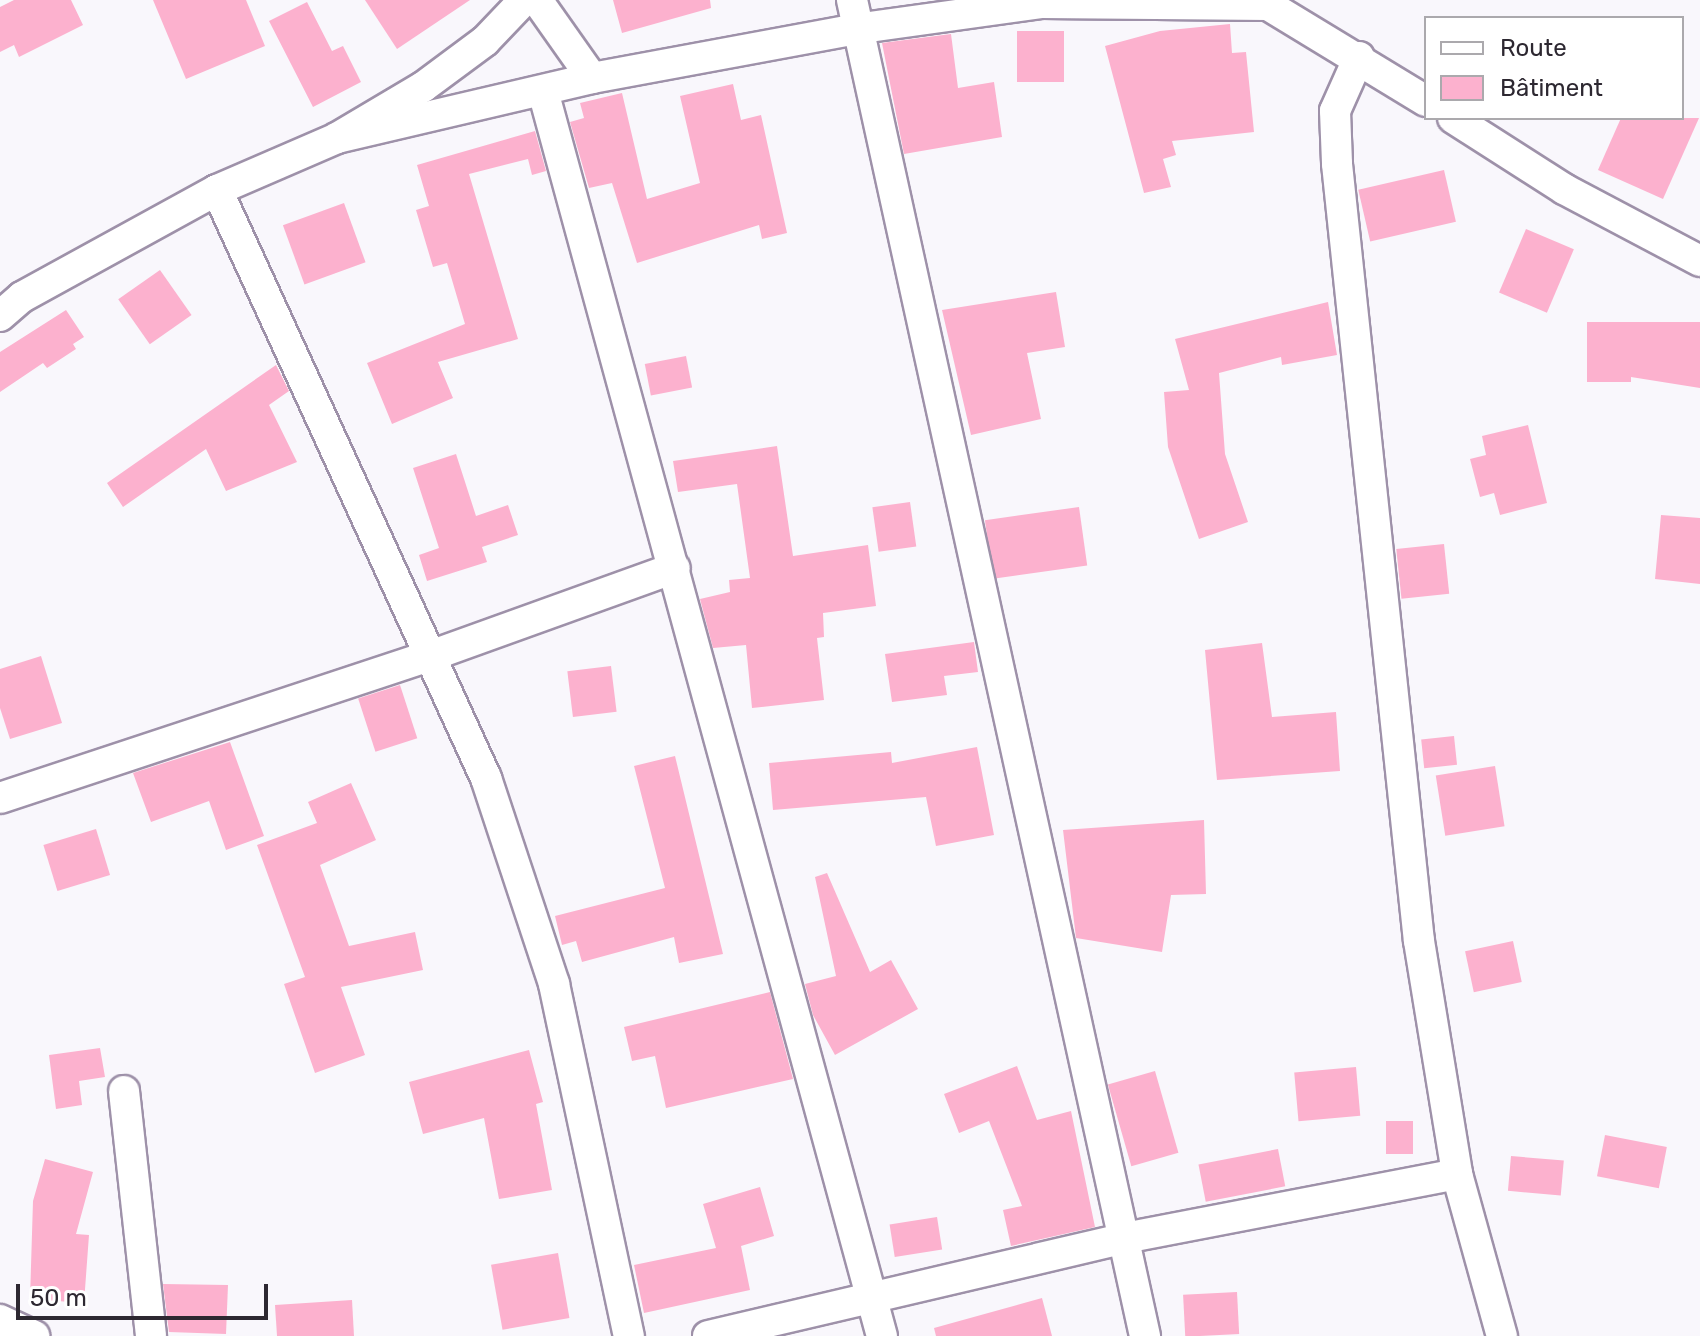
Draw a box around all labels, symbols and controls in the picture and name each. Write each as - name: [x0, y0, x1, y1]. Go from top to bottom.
- legend: [1424, 16, 1684, 120]
- text: Route: [1500, 34, 1567, 62]
- text: Bâtiment: [1500, 74, 1603, 102]
- scale bar: [20, 1268, 272, 1318]
- text: 50 m: [30, 1284, 87, 1312]

